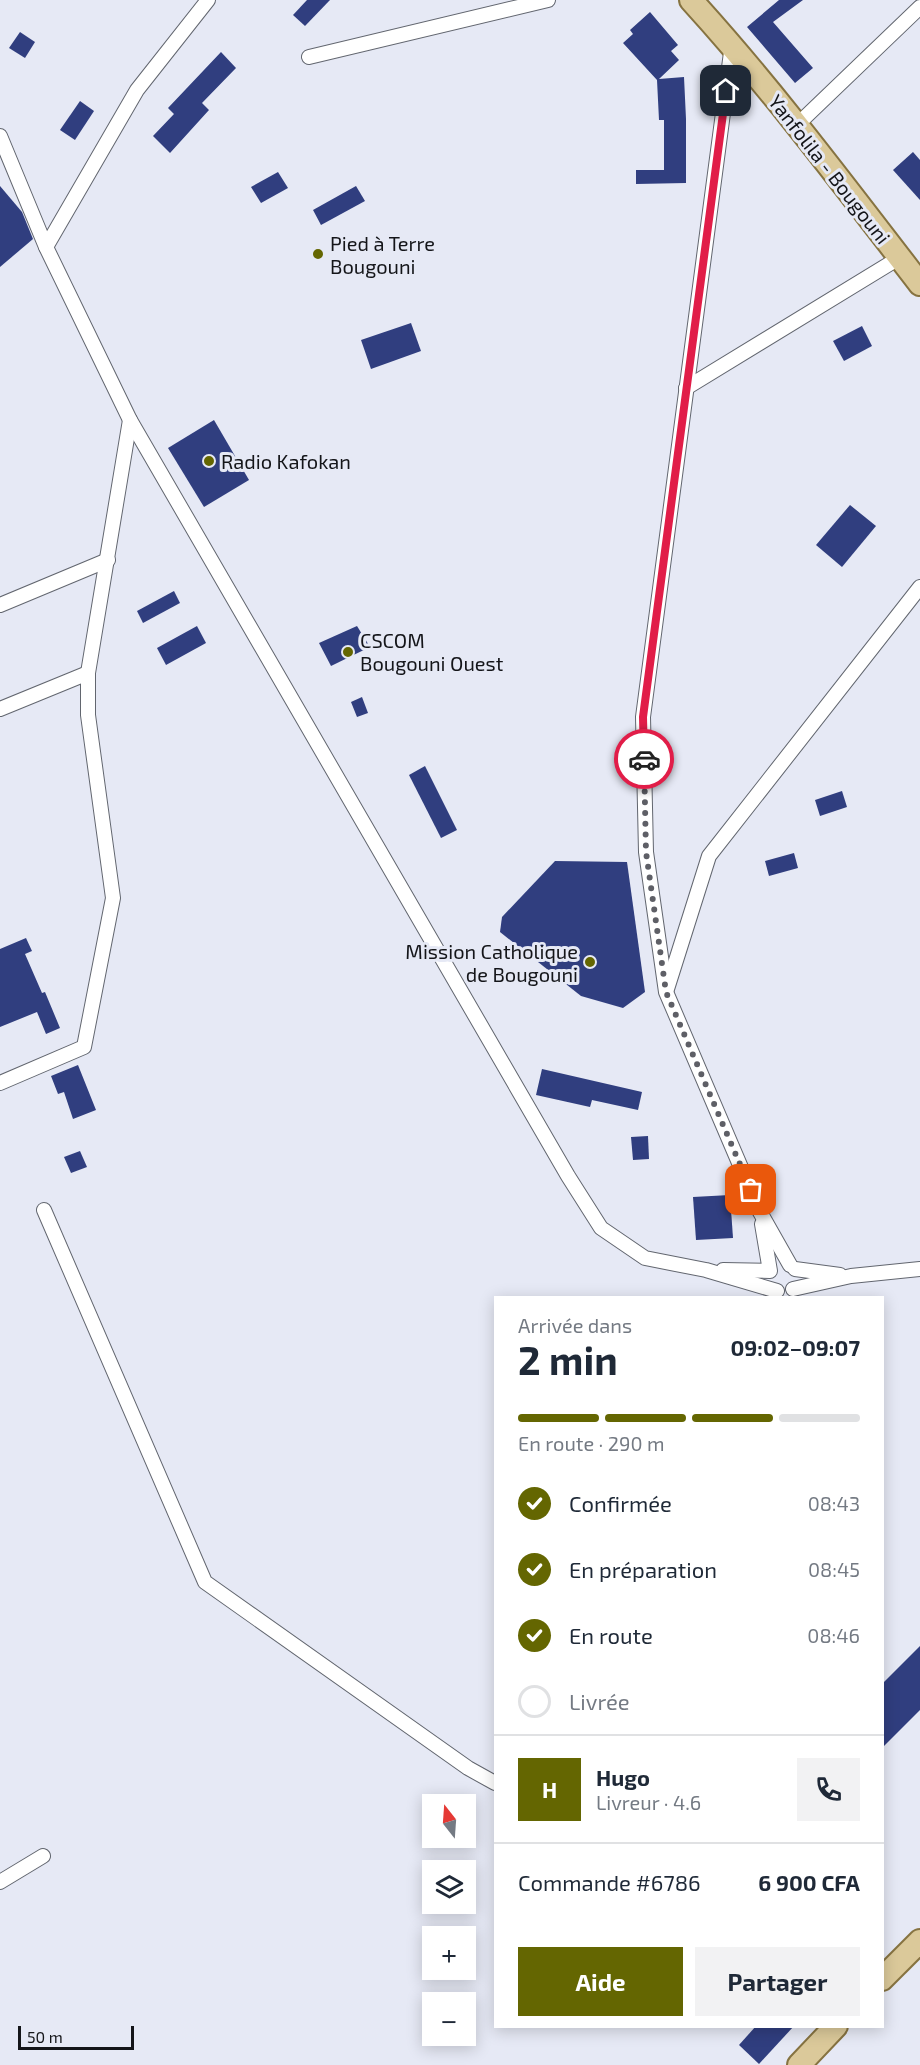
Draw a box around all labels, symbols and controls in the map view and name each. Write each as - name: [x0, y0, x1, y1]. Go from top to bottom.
- pin: [700, 65, 751, 116]
- icon: home: [709, 74, 742, 107]
- street label: Yanfolila - Bougouni: [764, 90, 896, 248]
- place label: Pied à Terre Bougouni: [330, 231, 435, 278]
- marker: Pied à Terre Bougouni: [311, 247, 325, 261]
- place label: Radio Kafokan: [221, 449, 351, 473]
- marker: Radio Kafokan: [202, 454, 216, 468]
- place label: CSCOM Bougouni Ouest: [360, 628, 504, 675]
- marker: CSCOM Bougouni Ouest: [341, 645, 355, 659]
- courier: [614, 729, 674, 789]
- icon: car: [628, 743, 661, 776]
- place label: Mission Catholique de Bougouni: [405, 939, 578, 986]
- marker: Mission Catholique de Bougouni: [583, 955, 597, 969]
- pin: [725, 1164, 776, 1215]
- icon: bag: [734, 1173, 767, 1206]
- text: Arrivée dans: [518, 1313, 632, 1337]
- text: 09:02–09:07: [730, 1334, 860, 1360]
- text: 2 min: [518, 1336, 618, 1383]
- text: En route · 290 m: [518, 1431, 665, 1455]
- icon: check: [518, 1487, 551, 1520]
- text: Confirmée: [569, 1490, 672, 1516]
- text: 08:43: [808, 1491, 860, 1515]
- icon: check: [518, 1553, 551, 1586]
- text: En préparation: [569, 1556, 717, 1582]
- text: 08:45: [808, 1557, 860, 1581]
- icon: check: [518, 1619, 551, 1652]
- text: En route: [569, 1622, 653, 1648]
- text: 08:46: [807, 1623, 860, 1647]
- text: Livrée: [569, 1688, 630, 1714]
- button: phone: [797, 1758, 860, 1821]
- text: Hugo: [596, 1764, 650, 1790]
- text: H: [542, 1776, 557, 1802]
- text: Livreur · 4.6: [596, 1790, 701, 1814]
- north arrow: [422, 1794, 476, 1848]
- map controls: [422, 1794, 476, 2046]
- button: layers: [422, 1860, 476, 1914]
- text: Commande #6786: [518, 1869, 701, 1895]
- text: 6 900 CFA: [758, 1869, 860, 1895]
- button: +: [422, 1926, 476, 1980]
- button: Aide: [518, 1947, 683, 2016]
- button: Partager: [695, 1947, 860, 2016]
- button: −: [422, 1992, 476, 2046]
- scale bar: [18, 2023, 134, 2050]
- text: 50 m: [27, 2027, 63, 2046]

